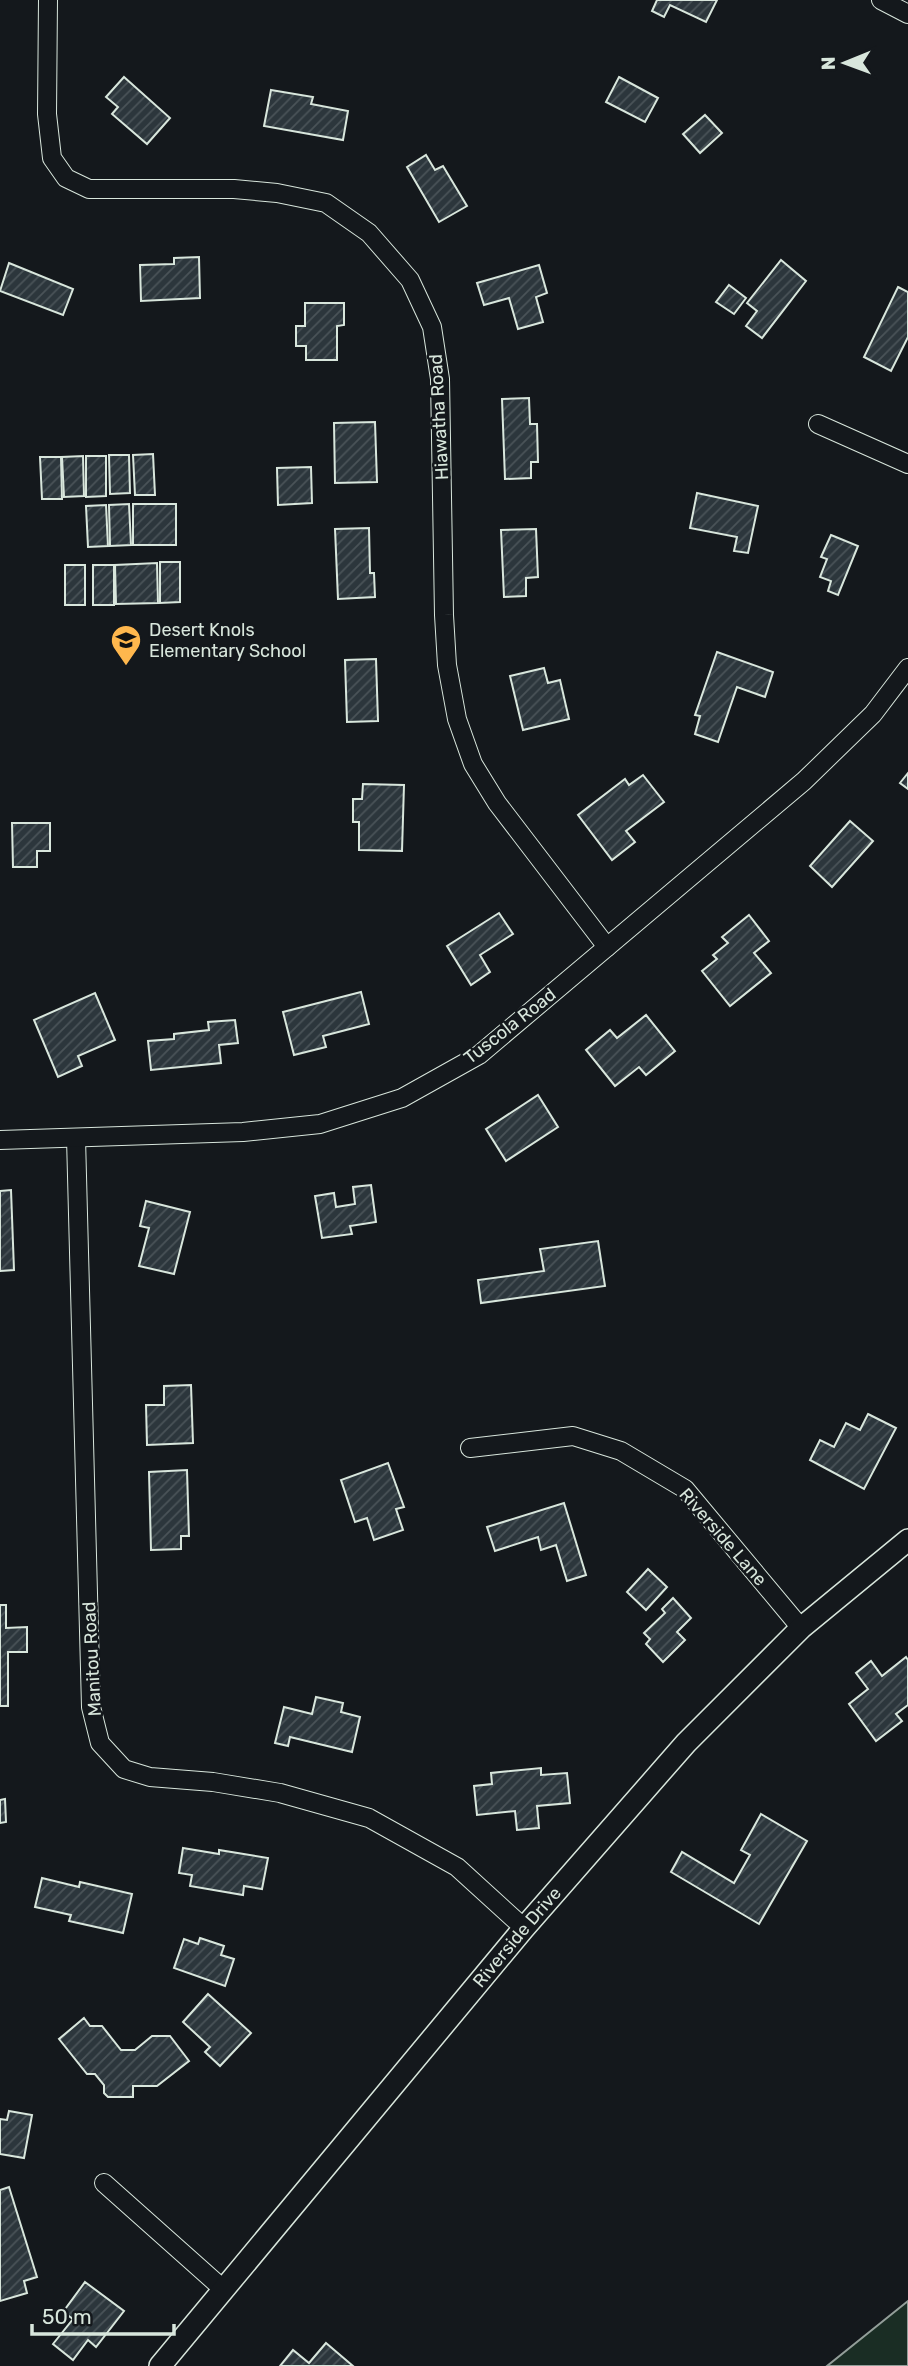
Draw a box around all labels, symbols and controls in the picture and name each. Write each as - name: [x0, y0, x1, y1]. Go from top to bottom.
- north arrow: [810, 28, 880, 98]
- text: N: [817, 56, 840, 70]
- street label: Hiawatha Road: [425, 353, 453, 481]
- place label: Desert Knols Elementary School: [149, 619, 306, 662]
- school or university icon: Desert Knols Elementary School: [109, 623, 143, 667]
- street label: Tuscola Road: [460, 983, 560, 1069]
- street label: Riverside Lane: [675, 1484, 771, 1590]
- street label: Manitou Road: [78, 1601, 106, 1717]
- street label: Riverside Drive: [468, 1882, 566, 1992]
- scale bar: [32, 2292, 173, 2336]
- text: 50 m: [42, 2304, 92, 2329]

